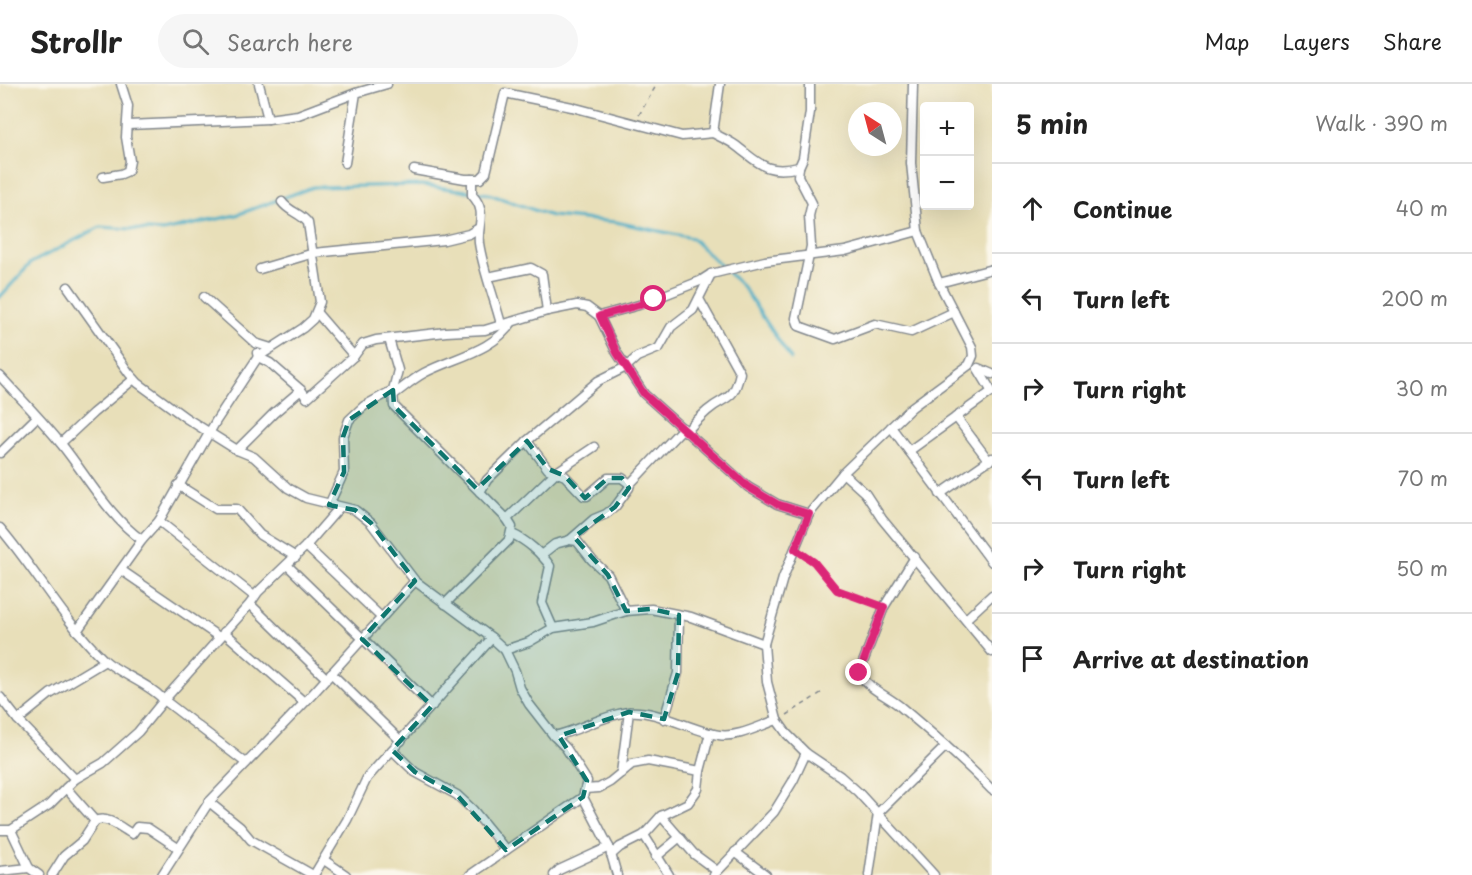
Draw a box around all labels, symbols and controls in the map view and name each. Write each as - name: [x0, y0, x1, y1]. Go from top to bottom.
- search box: [158, 14, 578, 68]
- text: Strollr: [30, 20, 122, 63]
- icon: search: [179, 25, 212, 58]
- text: Search here: [227, 25, 353, 58]
- text: Map: [1205, 25, 1249, 57]
- text: Layers: [1282, 25, 1350, 57]
- text: Share: [1383, 25, 1442, 57]
- north arrow: [848, 102, 902, 156]
- map controls: [920, 102, 974, 210]
- button: +: [920, 102, 974, 156]
- text: 5 min: [1016, 104, 1088, 143]
- text: Walk · 390 m: [1315, 108, 1448, 138]
- button: −: [920, 156, 974, 210]
- icon: ahead: [1016, 192, 1049, 225]
- text: Continue: [1073, 192, 1172, 225]
- text: 40 m: [1396, 193, 1448, 223]
- icon: left: [1016, 282, 1049, 315]
- text: Turn left: [1073, 282, 1170, 315]
- text: 200 m: [1381, 283, 1448, 313]
- route start: [640, 285, 666, 311]
- icon: right: [1016, 372, 1049, 405]
- text: Turn right: [1073, 372, 1186, 405]
- text: 30 m: [1395, 373, 1448, 403]
- icon: left: [1016, 462, 1049, 495]
- text: Turn left: [1073, 462, 1170, 495]
- text: 70 m: [1398, 463, 1448, 493]
- icon: right: [1016, 552, 1049, 585]
- text: Turn right: [1073, 552, 1186, 585]
- text: 50 m: [1396, 553, 1448, 583]
- icon: arrive: [1016, 642, 1049, 675]
- text: Arrive at destination: [1073, 642, 1309, 675]
- route end: [845, 659, 871, 685]

